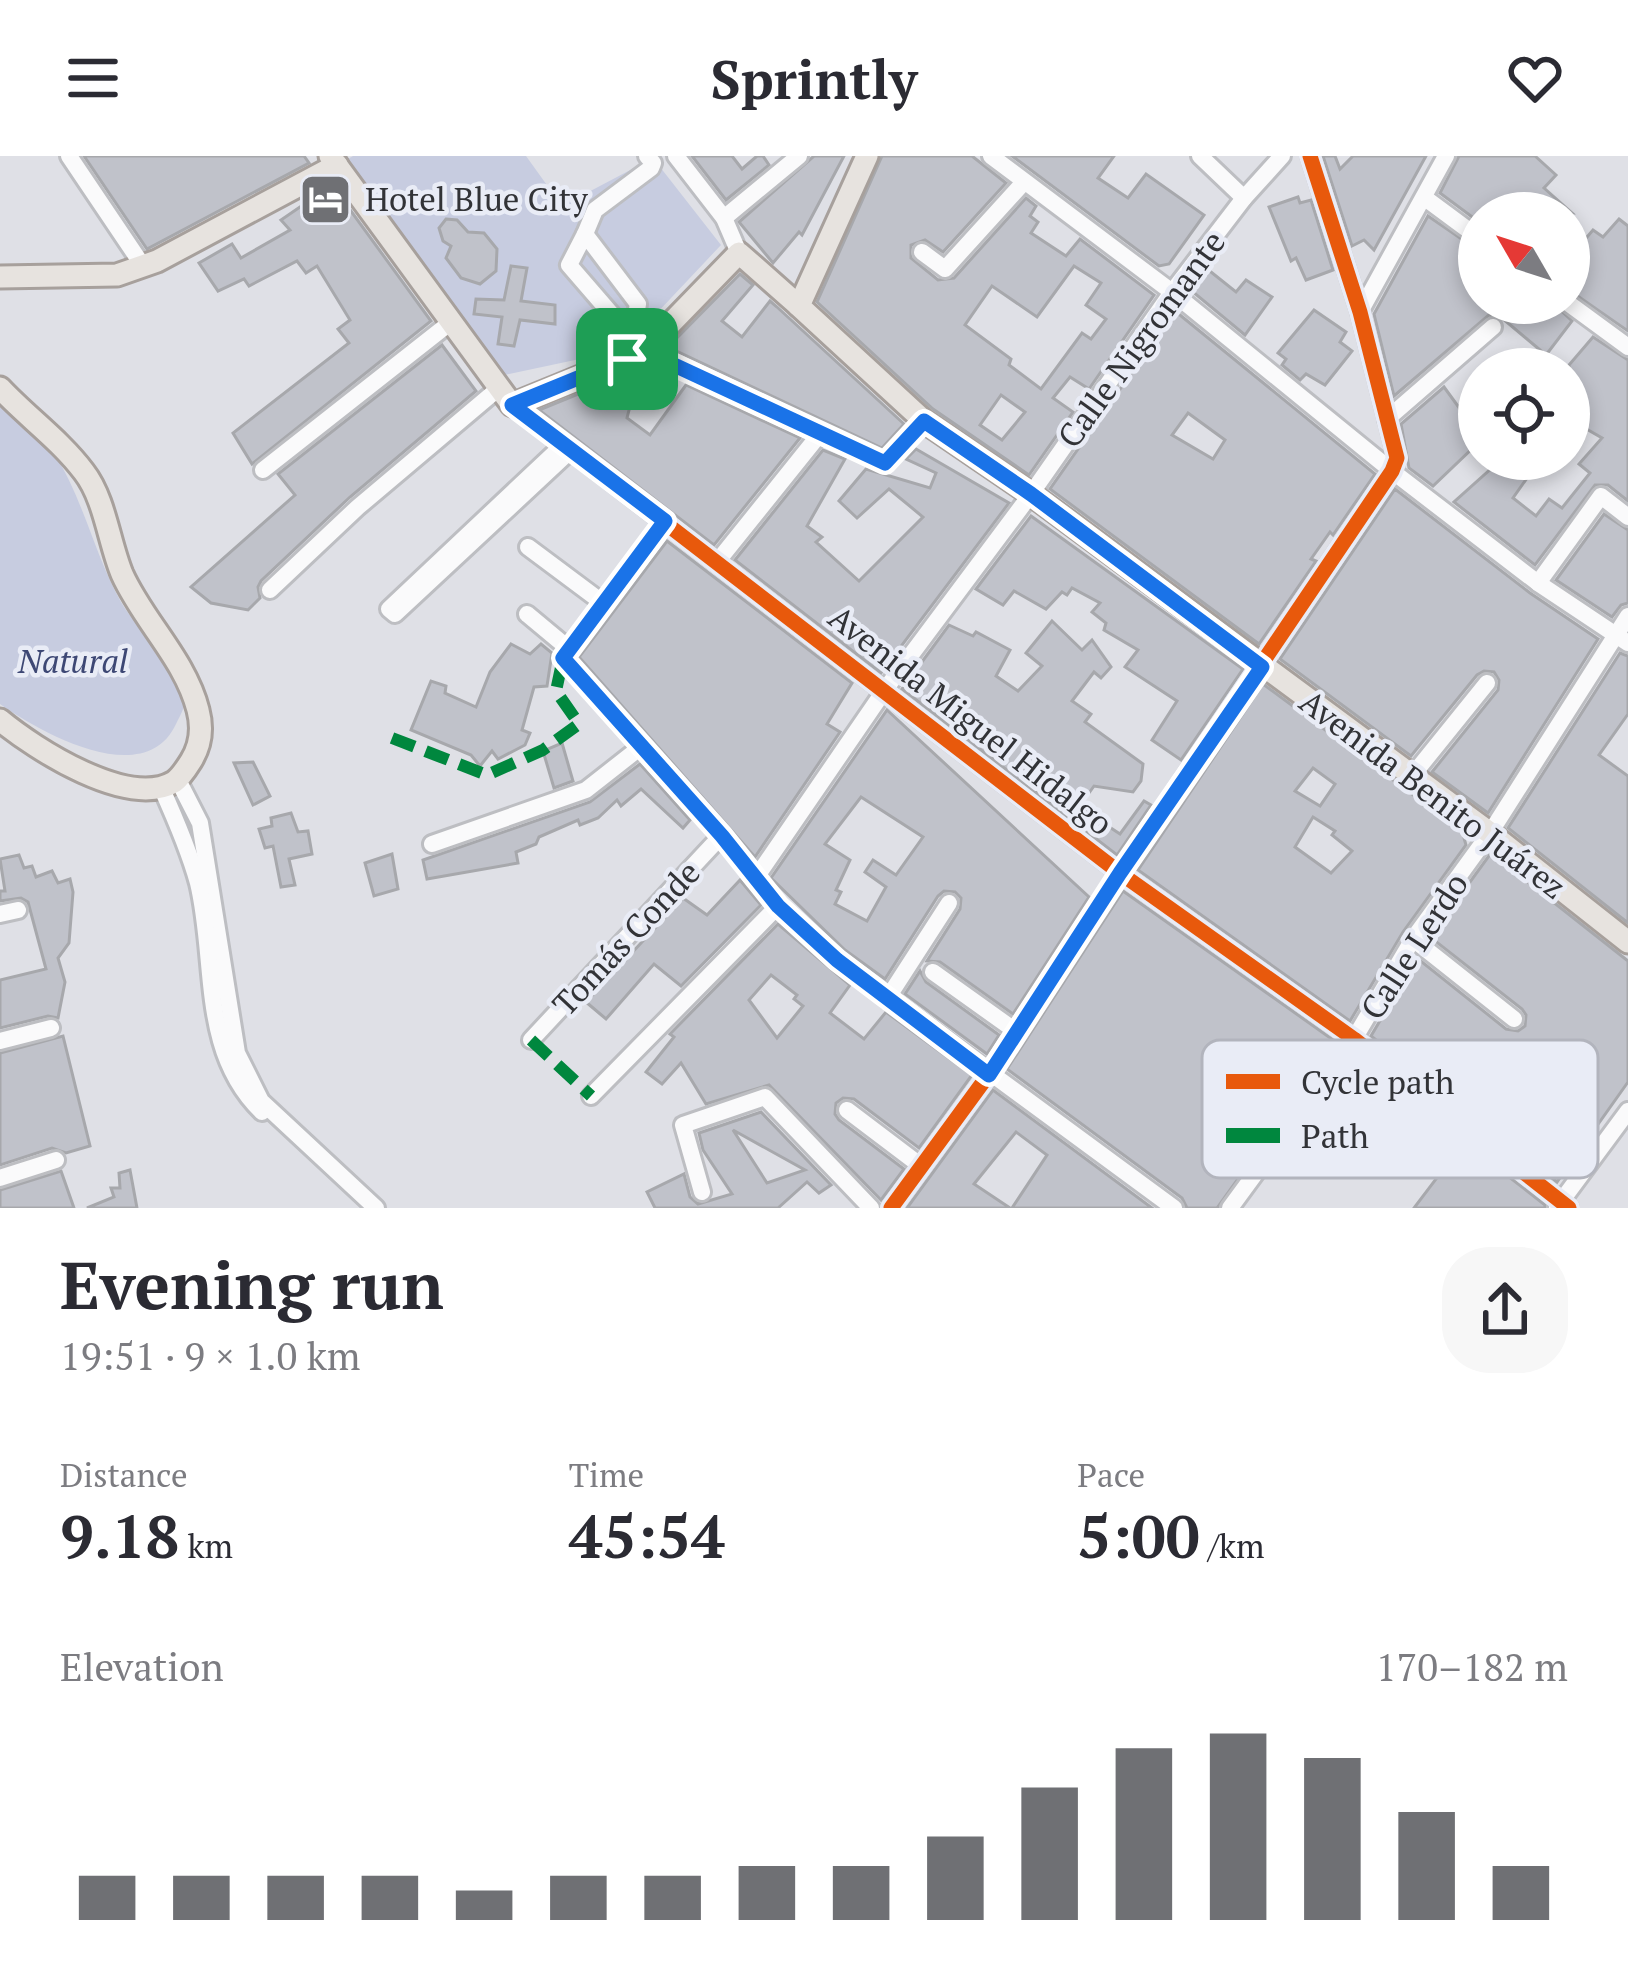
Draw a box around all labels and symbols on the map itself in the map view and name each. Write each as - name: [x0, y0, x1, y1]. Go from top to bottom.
- hotel icon: Hotel Blue City: [298, 171, 354, 227]
- place label: Hotel Blue City: [365, 177, 589, 220]
- north arrow: [1458, 192, 1590, 324]
- street label: Calle Nigromante: [1047, 222, 1234, 456]
- pin: [576, 308, 678, 410]
- street label: Avenida Miguel Hidalgo: [820, 595, 1122, 844]
- park label: Natural: [17, 639, 128, 682]
- street label: Avenida Benito Juárez: [1292, 679, 1575, 908]
- street label: Tomás Conde: [543, 851, 709, 1024]
- street label: Calle Lerdo: [1350, 864, 1477, 1027]
- legend: [1202, 1040, 1598, 1178]
- text: Cycle path: [1301, 1060, 1454, 1103]
- text: Path: [1301, 1114, 1369, 1157]

